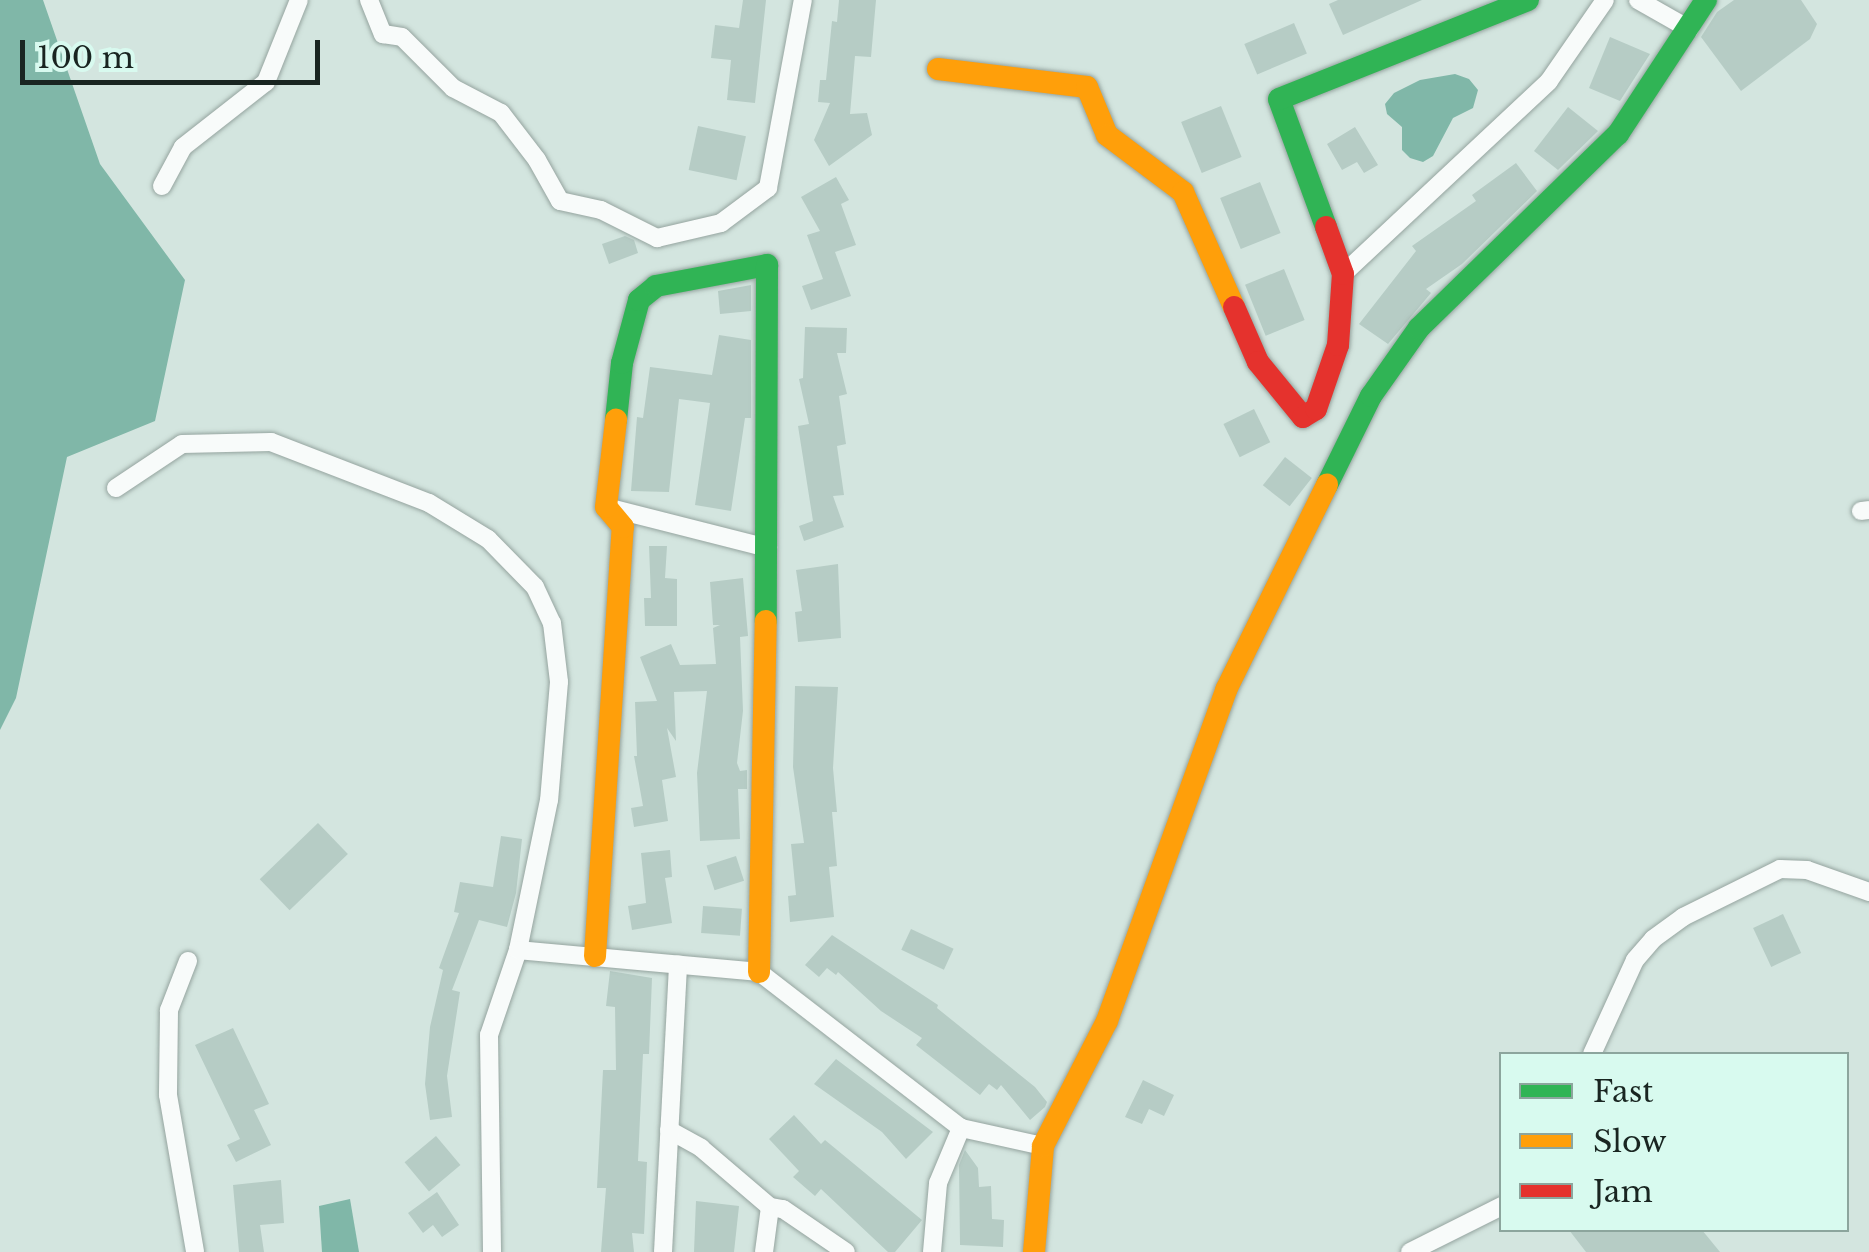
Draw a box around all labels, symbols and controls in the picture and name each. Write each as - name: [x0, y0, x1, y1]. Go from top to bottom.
- scale bar: [25, 20, 325, 82]
- text: 100 m: [37, 39, 134, 76]
- legend: [1499, 1052, 1849, 1232]
- text: Fast: [1593, 1073, 1654, 1110]
- text: Slow: [1593, 1123, 1667, 1160]
- text: Jam: [1593, 1173, 1653, 1210]

